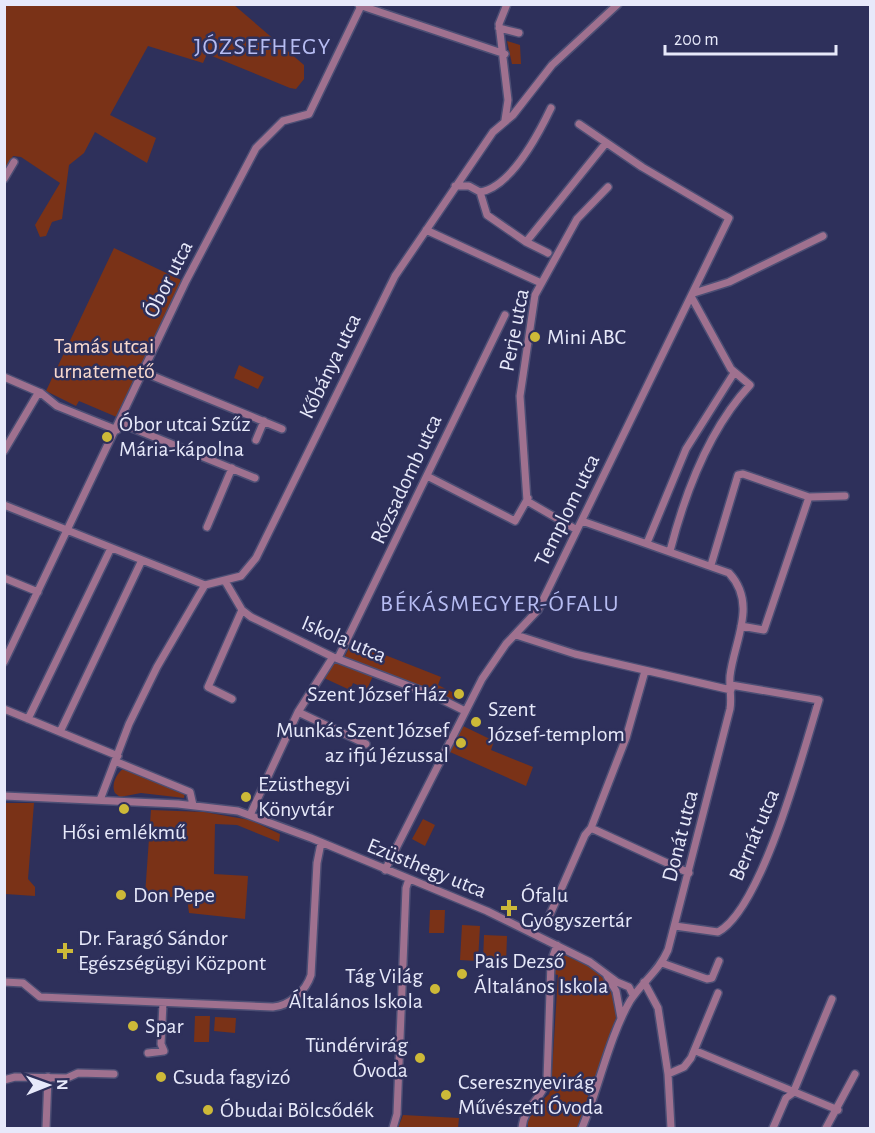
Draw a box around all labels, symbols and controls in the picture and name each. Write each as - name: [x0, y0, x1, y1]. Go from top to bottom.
- scale bar: [665, 18, 836, 56]
- text: 200 m: [674, 31, 719, 49]
- district label: JÓZSEFHEGY: [194, 33, 332, 59]
- street label: Óbor utca: [138, 237, 197, 321]
- street label: Perje utca: [495, 287, 533, 373]
- street label: Kőbánya utca: [295, 310, 365, 422]
- place label: Mini ABC: [547, 326, 626, 348]
- marker: Mini ABC: [528, 330, 542, 344]
- park label: Tamás utcai urnatemető: [53, 335, 155, 382]
- street label: Rózsadomb utca: [366, 411, 446, 547]
- place label: Óbor utcai Szűz Mária-kápolna: [119, 412, 251, 460]
- marker: Óbor utcai Szűz Mária-kápolna: [100, 430, 114, 444]
- street label: Templom utca: [530, 450, 604, 570]
- district label: BÉKÁSMEGYER-ÓFALU: [380, 590, 620, 616]
- street label: Iskola utca: [298, 611, 390, 667]
- place label: Szent József Ház: [307, 683, 447, 705]
- marker: Szent József Ház: [452, 687, 466, 701]
- place label: Szent József-templom: [488, 698, 625, 745]
- marker: Szent József-templom: [469, 715, 483, 729]
- place label: Munkás Szent József az ifjú Jézussal: [276, 719, 450, 767]
- marker: Munkás Szent József az ifjú Jézussal: [454, 736, 468, 750]
- place label: Ezüsthegyi Könyvtár: [258, 773, 350, 820]
- street label: Bernát utca: [725, 786, 783, 884]
- street label: Donát utca: [658, 788, 702, 884]
- marker: Ezüsthegyi Könyvtár: [239, 790, 253, 804]
- marker: Hősi emlékmű: [117, 802, 131, 816]
- place label: Hősi emlékmű: [62, 821, 186, 843]
- street label: Ezüsthegy utca: [364, 834, 490, 902]
- place label: Ófalu Gyógyszertár: [521, 883, 632, 931]
- place label: Don Pepe: [133, 884, 215, 906]
- marker: Don Pepe: [114, 888, 128, 902]
- marker: Ófalu Gyógyszertár: [502, 901, 516, 915]
- place label: Dr. Faragó Sándor Egészségügyi Központ: [78, 927, 266, 974]
- marker: Dr. Faragó Sándor Egészségügyi Központ: [56, 942, 74, 960]
- place label: Pais Dezső Általános Iskola: [474, 950, 608, 997]
- place label: Tág Világ Általános Iskola: [289, 965, 423, 1012]
- marker: Pais Dezső Általános Iskola: [455, 967, 469, 981]
- marker: Tág Világ Általános Iskola: [428, 982, 442, 996]
- place label: Spar: [145, 1015, 184, 1037]
- marker: Spar: [126, 1019, 140, 1033]
- place label: Tündérvirág Óvoda: [305, 1034, 408, 1081]
- marker: Tündérvirág Óvoda: [413, 1051, 427, 1065]
- north arrow: [18, 1055, 78, 1115]
- place label: Csuda fagyizó: [173, 1066, 291, 1088]
- marker: Csuda fagyizó: [154, 1070, 168, 1084]
- place label: Cseresznyevirág Művészeti Óvoda: [458, 1071, 603, 1118]
- text: N: [54, 1079, 70, 1090]
- marker: Cseresznyevirág Művészeti Óvoda: [439, 1088, 453, 1102]
- place label: Óbudai Bölcsődék: [220, 1098, 374, 1121]
- marker: Óbudai Bölcsődék: [201, 1103, 215, 1117]

